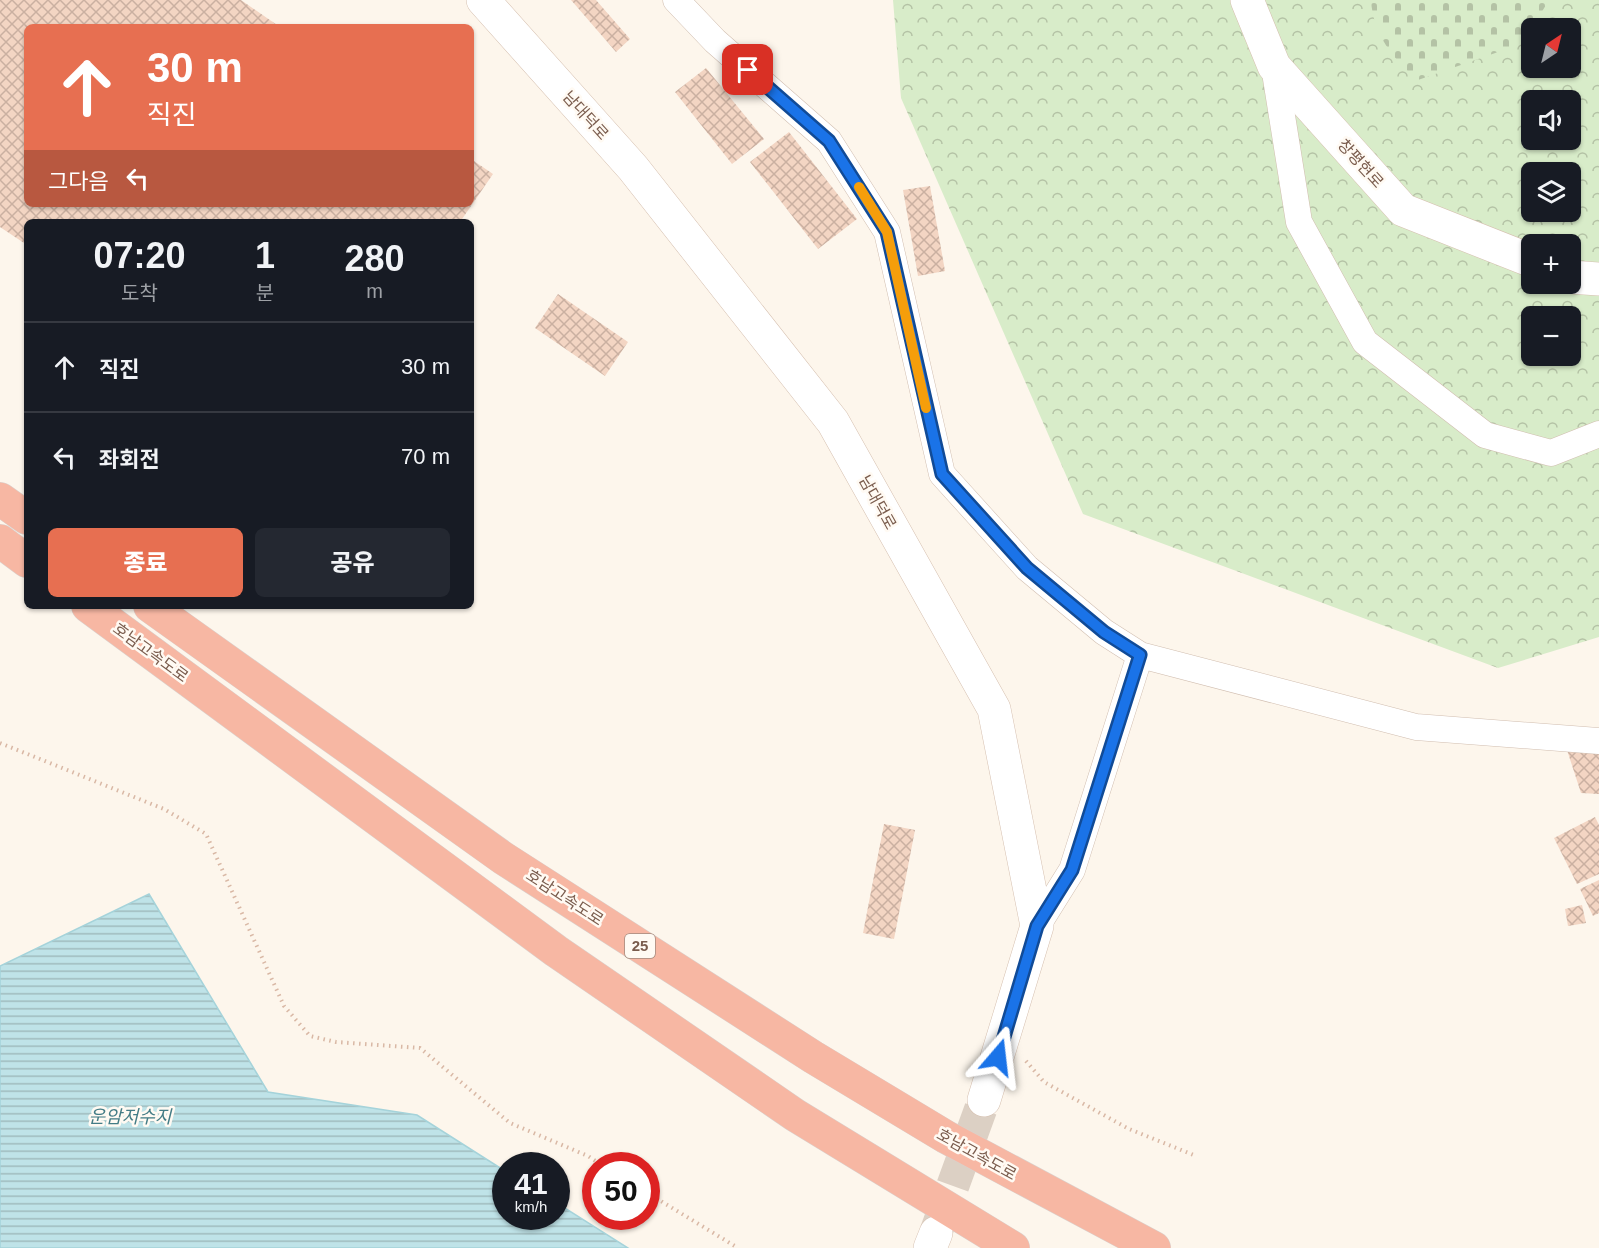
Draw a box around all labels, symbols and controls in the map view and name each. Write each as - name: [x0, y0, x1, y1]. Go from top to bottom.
- north arrow: [1521, 18, 1581, 78]
- map controls: [1521, 18, 1581, 366]
- text: 30 m: [147, 44, 243, 91]
- pin: [722, 44, 773, 95]
- icon: ahead: [48, 48, 126, 126]
- icon: arrive: [731, 53, 764, 86]
- street label: 남대덕로: [560, 88, 612, 143]
- button: sound: [1521, 90, 1581, 150]
- text: 직진: [147, 100, 197, 130]
- street label: 창평현로: [1335, 136, 1387, 191]
- icon: left: [121, 162, 154, 195]
- button: layers: [1521, 162, 1581, 222]
- text: 그다음: [48, 169, 109, 194]
- button: +: [1521, 234, 1581, 294]
- text: 07:20: [93, 235, 186, 276]
- text: 1: [255, 235, 275, 276]
- text: 280: [344, 238, 405, 279]
- text: m: [366, 280, 383, 302]
- text: 도착: [121, 282, 158, 304]
- text: 분: [256, 282, 274, 304]
- button: −: [1521, 306, 1581, 366]
- icon: ahead: [48, 351, 81, 384]
- text: 30 m: [401, 354, 450, 379]
- text: 직진: [99, 357, 139, 382]
- icon: left: [48, 441, 81, 474]
- text: 70 m: [401, 444, 450, 469]
- text: 좌회전: [99, 447, 160, 472]
- street label: 남대덕로: [856, 472, 899, 532]
- button: 종료: [48, 528, 243, 597]
- button: 공유: [255, 528, 450, 597]
- street label: 호남고속도로: [110, 620, 192, 685]
- street label: 호남고속도로: [523, 866, 607, 929]
- road number: 25: [625, 934, 655, 958]
- position arrow: [966, 1025, 1030, 1089]
- water label: 운암저수지: [89, 1107, 173, 1127]
- street label: 호남고속도로: [934, 1126, 1020, 1183]
- speed limit sign: 50: [582, 1152, 660, 1230]
- text: 41: [514, 1167, 548, 1200]
- text: km/h: [515, 1198, 547, 1215]

